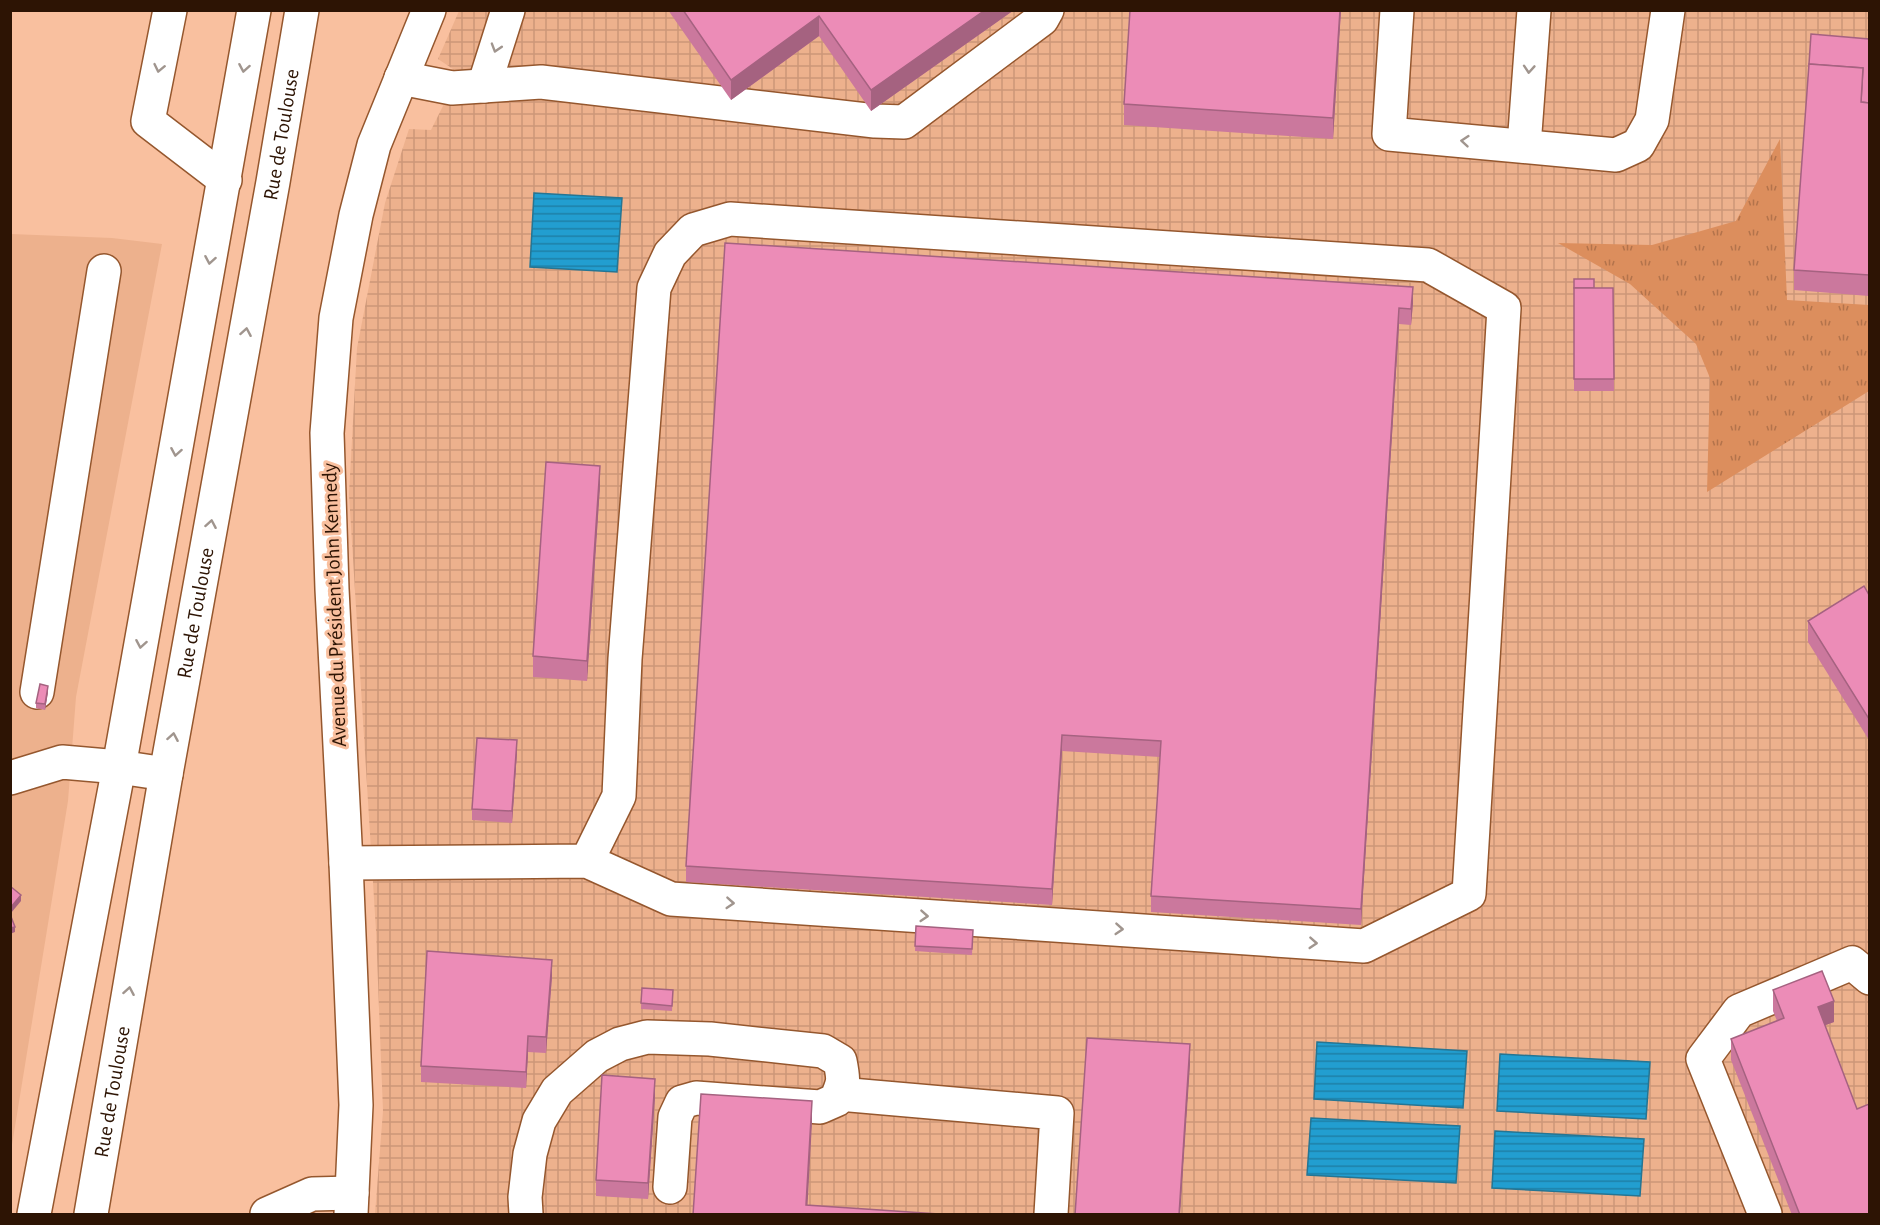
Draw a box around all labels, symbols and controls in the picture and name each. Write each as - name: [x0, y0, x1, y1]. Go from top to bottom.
- one-way arrow: [491, 42, 503, 53]
- one-way arrow: [153, 63, 166, 73]
- one-way arrow: [238, 64, 250, 73]
- one-way arrow: [1523, 64, 1536, 73]
- street label: Rue de Toulouse: [260, 67, 303, 202]
- one-way arrow: [1461, 135, 1470, 148]
- one-way arrow: [204, 255, 217, 265]
- one-way arrow: [239, 328, 251, 337]
- one-way arrow: [170, 448, 182, 457]
- street label: Avenue du Président John Kennedy: [319, 463, 350, 747]
- one-way arrow: [204, 520, 217, 530]
- street label: Rue de Toulouse: [173, 546, 218, 680]
- one-way arrow: [135, 639, 148, 649]
- one-way arrow: [166, 732, 179, 742]
- one-way arrow: [725, 896, 734, 909]
- one-way arrow: [920, 909, 929, 922]
- one-way arrow: [1114, 922, 1123, 935]
- one-way arrow: [1309, 936, 1318, 949]
- one-way arrow: [122, 987, 135, 997]
- street label: Rue de Toulouse: [91, 1025, 134, 1159]

